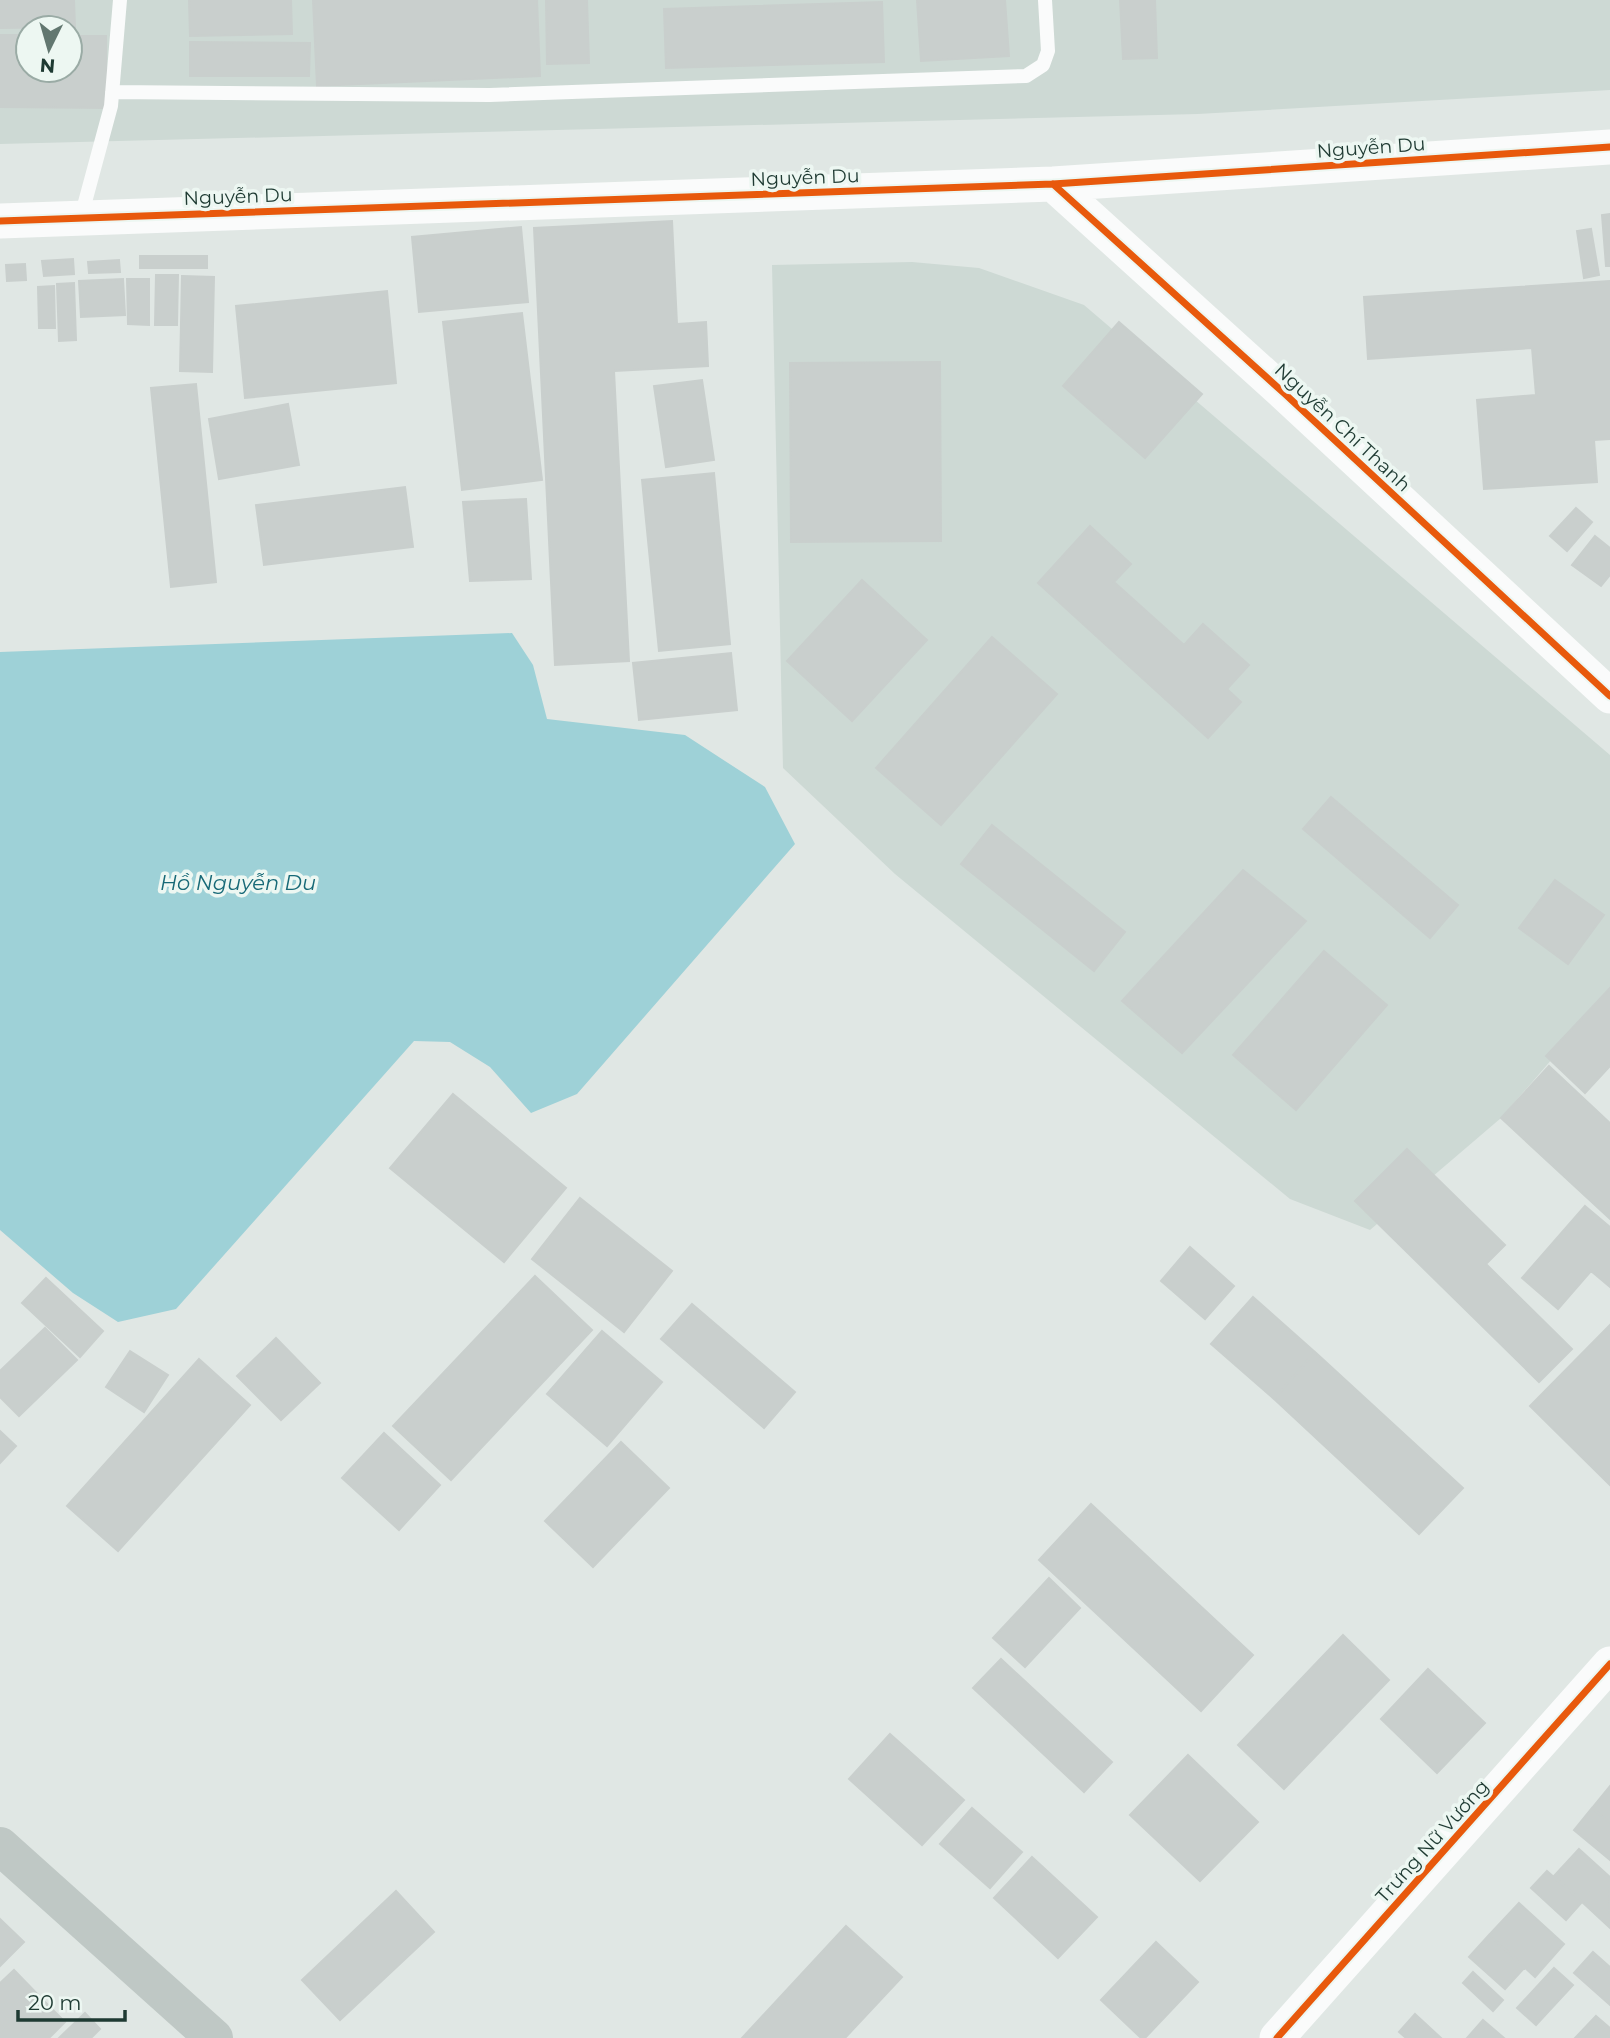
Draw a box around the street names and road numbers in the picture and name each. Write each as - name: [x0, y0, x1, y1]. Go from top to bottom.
- street label: Nguyễn Du: [1316, 132, 1426, 163]
- street label: Nguyễn Du: [750, 164, 860, 191]
- street label: Nguyễn Du: [183, 183, 293, 210]
- street label: Nguyễn Chí Thanh: [1270, 358, 1415, 496]
- street label: Trưng Nữ Vương: [1371, 1775, 1494, 1908]

